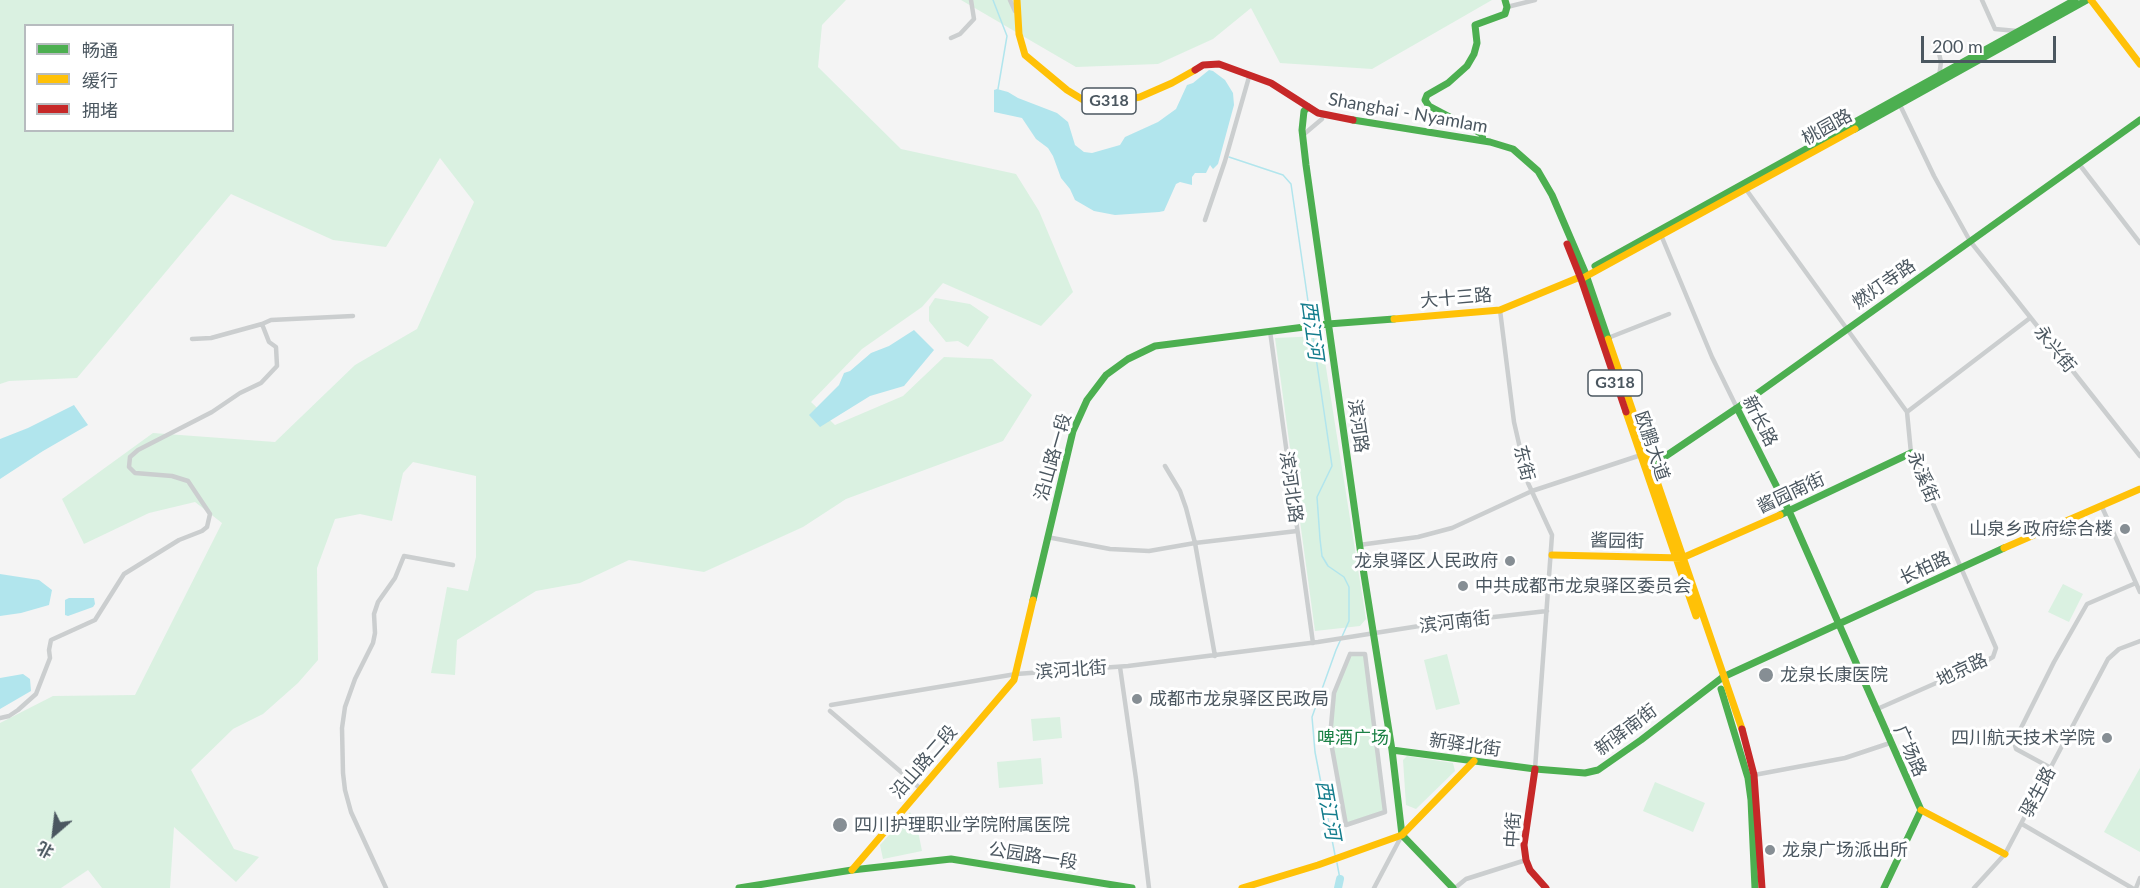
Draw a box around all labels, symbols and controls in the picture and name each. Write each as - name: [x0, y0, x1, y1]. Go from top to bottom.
- legend: [24, 24, 234, 132]
- scale bar: [1924, 24, 2059, 62]
- text: 200 m: [1932, 35, 1983, 57]
- text: 畅通: [82, 39, 118, 61]
- text: 缓行: [82, 69, 118, 91]
- road number: G318: [1082, 88, 1136, 114]
- street label: Shanghai - Nyamlam: [1327, 88, 1489, 138]
- text: 拥堵: [82, 99, 118, 121]
- street label: 桃园路: [1798, 104, 1856, 150]
- street label: 燃灯寺路: [1848, 255, 1920, 313]
- street label: 大十三路: [1419, 284, 1493, 312]
- water label: 西江河: [1296, 299, 1328, 361]
- street label: 永兴街: [2030, 321, 2080, 377]
- road number: G318: [1588, 370, 1642, 396]
- street label: 新长路: [1738, 392, 1782, 450]
- street label: 滨河路: [1344, 398, 1372, 454]
- street label: 欧鹏大道: [1630, 408, 1674, 484]
- street label: 沿山路一段: [1030, 411, 1076, 503]
- street label: 东街: [1509, 443, 1539, 483]
- street label: 永溪街: [1903, 448, 1943, 506]
- street label: 滨河北路: [1275, 450, 1307, 524]
- street label: 酱园南街: [1754, 468, 1828, 518]
- place label: 山泉乡政府综合楼: [1969, 518, 2113, 540]
- marker: 山泉乡政府综合楼: [2118, 522, 2132, 536]
- street label: 酱园街: [1590, 530, 1644, 552]
- street label: 长柏路: [1896, 547, 1954, 589]
- place label: 龙泉驿区人民政府: [1354, 550, 1498, 572]
- marker: 龙泉驿区人民政府: [1503, 554, 1517, 568]
- place label: 中共成都市龙泉驿区委员会: [1475, 575, 1691, 597]
- marker: 中共成都市龙泉驿区委员会: [1456, 579, 1470, 593]
- street label: 滨河南街: [1418, 607, 1492, 637]
- street label: 地京路: [1933, 649, 1991, 691]
- street label: 滨河北街: [1034, 657, 1108, 683]
- place label: 龙泉长康医院: [1780, 664, 1888, 686]
- marker: 龙泉长康医院: [1757, 666, 1775, 684]
- place label: 成都市龙泉驿区民政局: [1149, 688, 1329, 710]
- marker: 成都市龙泉驿区民政局: [1130, 692, 1144, 706]
- street label: 新驿南街: [1591, 700, 1661, 760]
- street label: 沿山路二段: [886, 721, 962, 803]
- street label: 广场路: [1889, 722, 1931, 780]
- park label: 啤酒广场: [1317, 727, 1389, 749]
- place label: 四川航天技术学院: [1951, 727, 2095, 749]
- street label: 新驿北街: [1428, 729, 1502, 761]
- marker: 四川航天技术学院: [2100, 731, 2114, 745]
- street label: 驿生路: [2016, 763, 2060, 821]
- water label: 西江河: [1311, 778, 1345, 842]
- north arrow: [24, 804, 84, 864]
- street label: 中街: [1501, 811, 1525, 849]
- place label: 四川护理职业学院附属医院: [854, 814, 1070, 836]
- marker: 四川护理职业学院附属医院: [831, 816, 849, 834]
- text: 北: [34, 838, 57, 862]
- street label: 公园路一段: [987, 838, 1079, 874]
- place label: 龙泉广场派出所: [1782, 839, 1908, 861]
- marker: 龙泉广场派出所: [1763, 843, 1777, 857]

